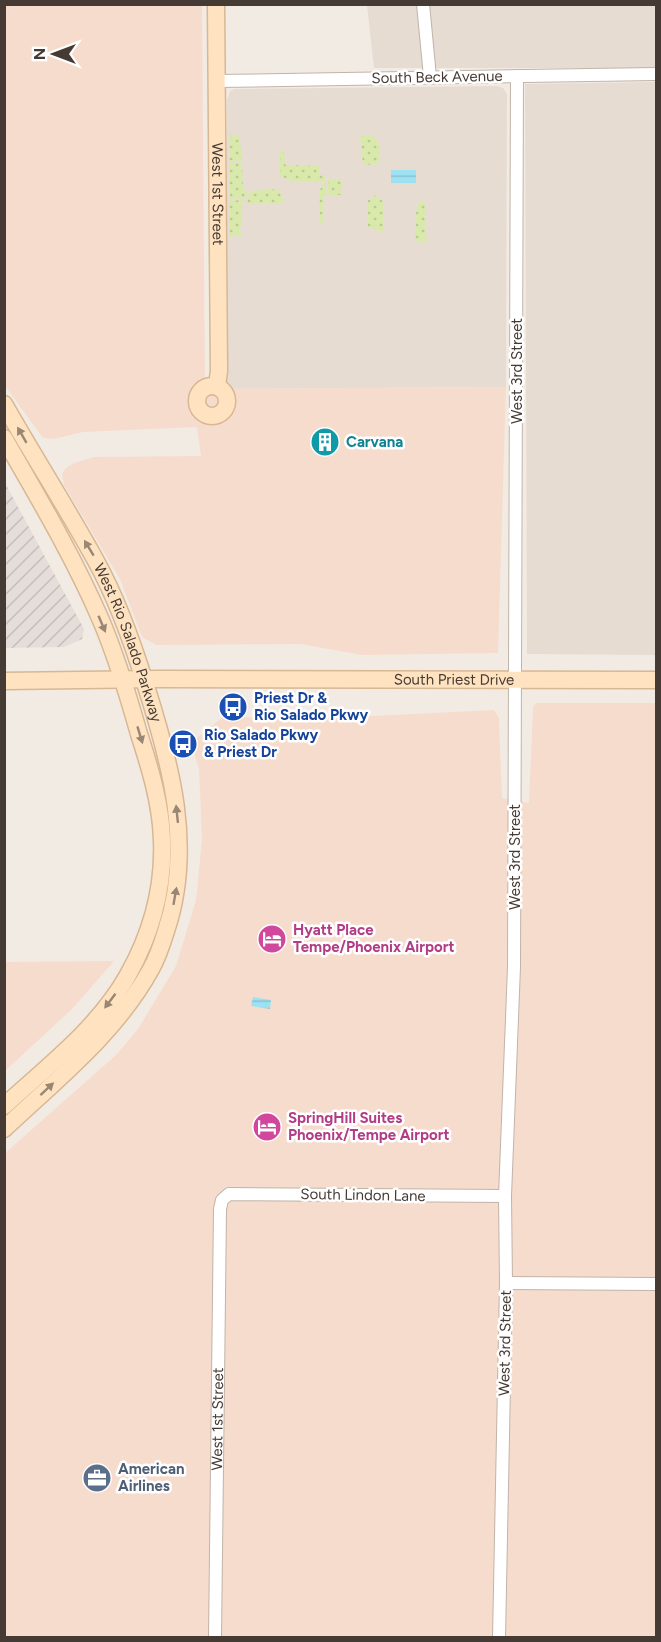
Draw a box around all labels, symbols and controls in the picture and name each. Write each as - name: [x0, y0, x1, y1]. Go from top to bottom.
- north arrow: [24, 24, 84, 84]
- text: N: [30, 48, 49, 60]
- street label: South Beck Avenue: [371, 67, 503, 87]
- street label: West 1st Street: [208, 142, 227, 246]
- street label: West 3rd Street: [508, 318, 526, 424]
- building icon: Carvana: [309, 426, 341, 458]
- one-way arrow: [17, 427, 27, 444]
- place label: Carvana: [346, 433, 403, 451]
- one-way arrow: [83, 540, 94, 556]
- street label: West Rio Salado Parkway: [90, 560, 166, 724]
- one-way arrow: [98, 615, 107, 633]
- street label: South Priest Drive: [394, 670, 514, 689]
- place label: Priest Dr & Rio Salado Pkwy: [254, 689, 369, 724]
- bus stop icon: Priest Dr & Rio Salado Pkwy: [217, 691, 249, 723]
- one-way arrow: [136, 726, 145, 744]
- place label: Rio Salado Pkwy & Priest Dr: [204, 726, 319, 761]
- bus stop icon: Rio Salado Pkwy & Priest Dr: [167, 728, 199, 760]
- one-way arrow: [173, 804, 182, 823]
- street label: West 3rd Street: [506, 804, 524, 910]
- one-way arrow: [171, 886, 180, 905]
- place label: Hyatt Place Tempe/Phoenix Airport: [293, 921, 454, 956]
- hotel icon: Hyatt Place Tempe/Phoenix Airport: [256, 923, 288, 955]
- one-way arrow: [104, 993, 116, 1009]
- one-way arrow: [40, 1082, 54, 1096]
- place label: SpringHill Suites Phoenix/Tempe Airport: [288, 1109, 449, 1144]
- hotel icon: SpringHill Suites Phoenix/Tempe Airport: [251, 1111, 283, 1143]
- street label: South Lindon Lane: [300, 1185, 426, 1205]
- street label: West 3rd Street: [495, 1289, 515, 1396]
- street label: West 1st Street: [208, 1367, 227, 1471]
- place label: American Airlines: [118, 1460, 184, 1495]
- office icon: American Airlines: [81, 1462, 113, 1494]

